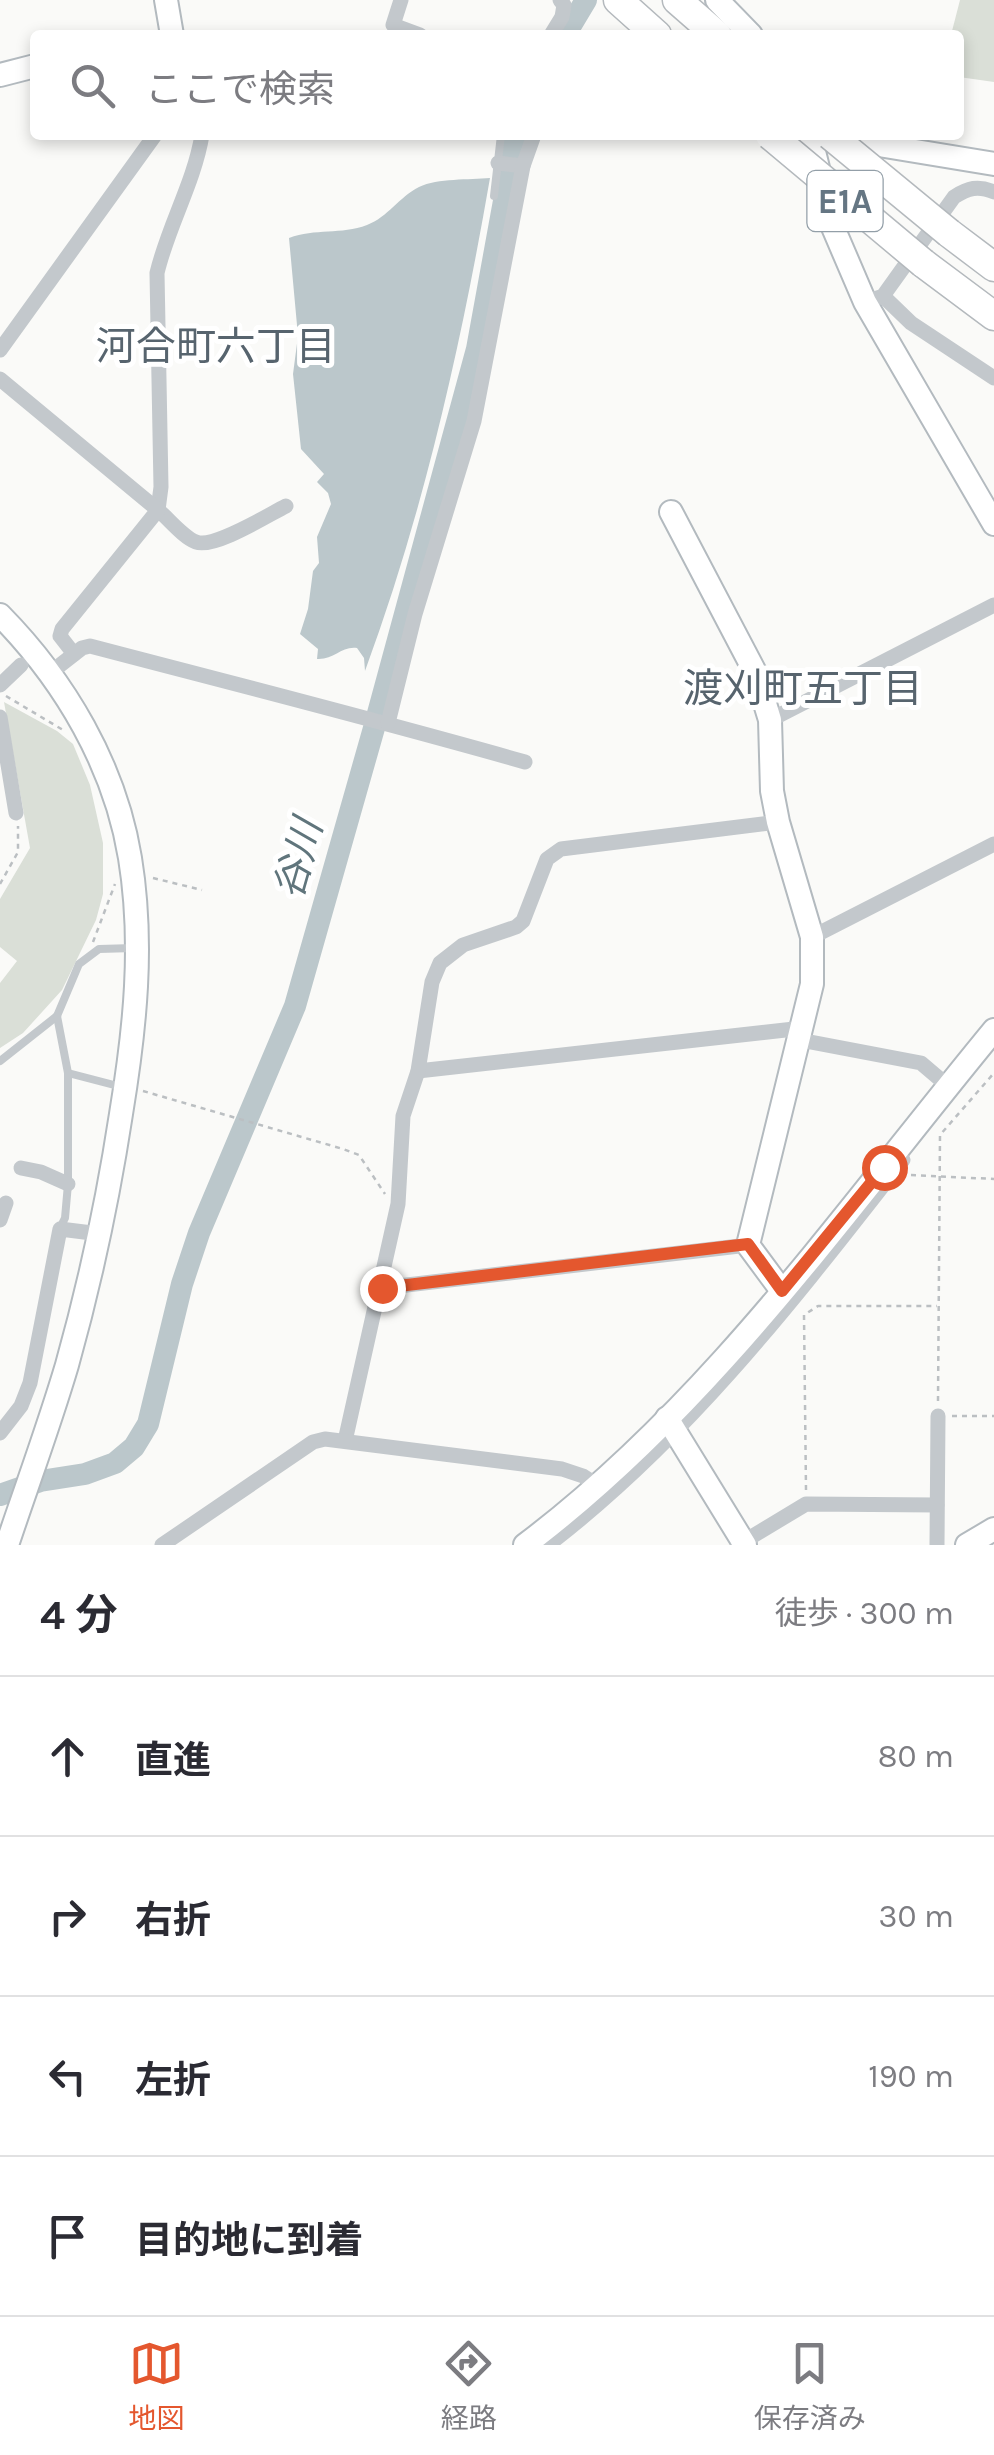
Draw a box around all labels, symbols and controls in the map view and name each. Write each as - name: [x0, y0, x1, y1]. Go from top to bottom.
- search box: [30, 30, 964, 140]
- icon: search: [65, 58, 120, 113]
- text: ここで検索: [145, 67, 335, 112]
- road number: E1A: [808, 171, 882, 231]
- district label: 河合町六丁目: [96, 323, 336, 370]
- district label: 渡刈町五丁目: [683, 665, 923, 712]
- water label: 谷川: [264, 810, 333, 904]
- route start: [862, 1145, 908, 1191]
- route end: [360, 1266, 406, 1312]
- text: 4 分: [40, 1590, 118, 1640]
- text: 徒歩 · 300 m: [775, 1595, 954, 1632]
- icon: ahead: [40, 1729, 95, 1784]
- text: 直進: [135, 1738, 211, 1783]
- text: 80 m: [878, 1738, 954, 1775]
- icon: right: [40, 1889, 95, 1944]
- text: 右折: [135, 1898, 211, 1943]
- text: 30 m: [879, 1898, 954, 1935]
- icon: left: [40, 2049, 95, 2104]
- text: 左折: [135, 2058, 211, 2103]
- text: 190 m: [868, 2058, 954, 2095]
- icon: arrive: [40, 2209, 95, 2264]
- text: 目的地に到着: [135, 2218, 363, 2263]
- tab: 地図: [128, 2336, 184, 2436]
- tab: 経路: [441, 2336, 497, 2436]
- tab: 保存済み: [754, 2336, 866, 2436]

